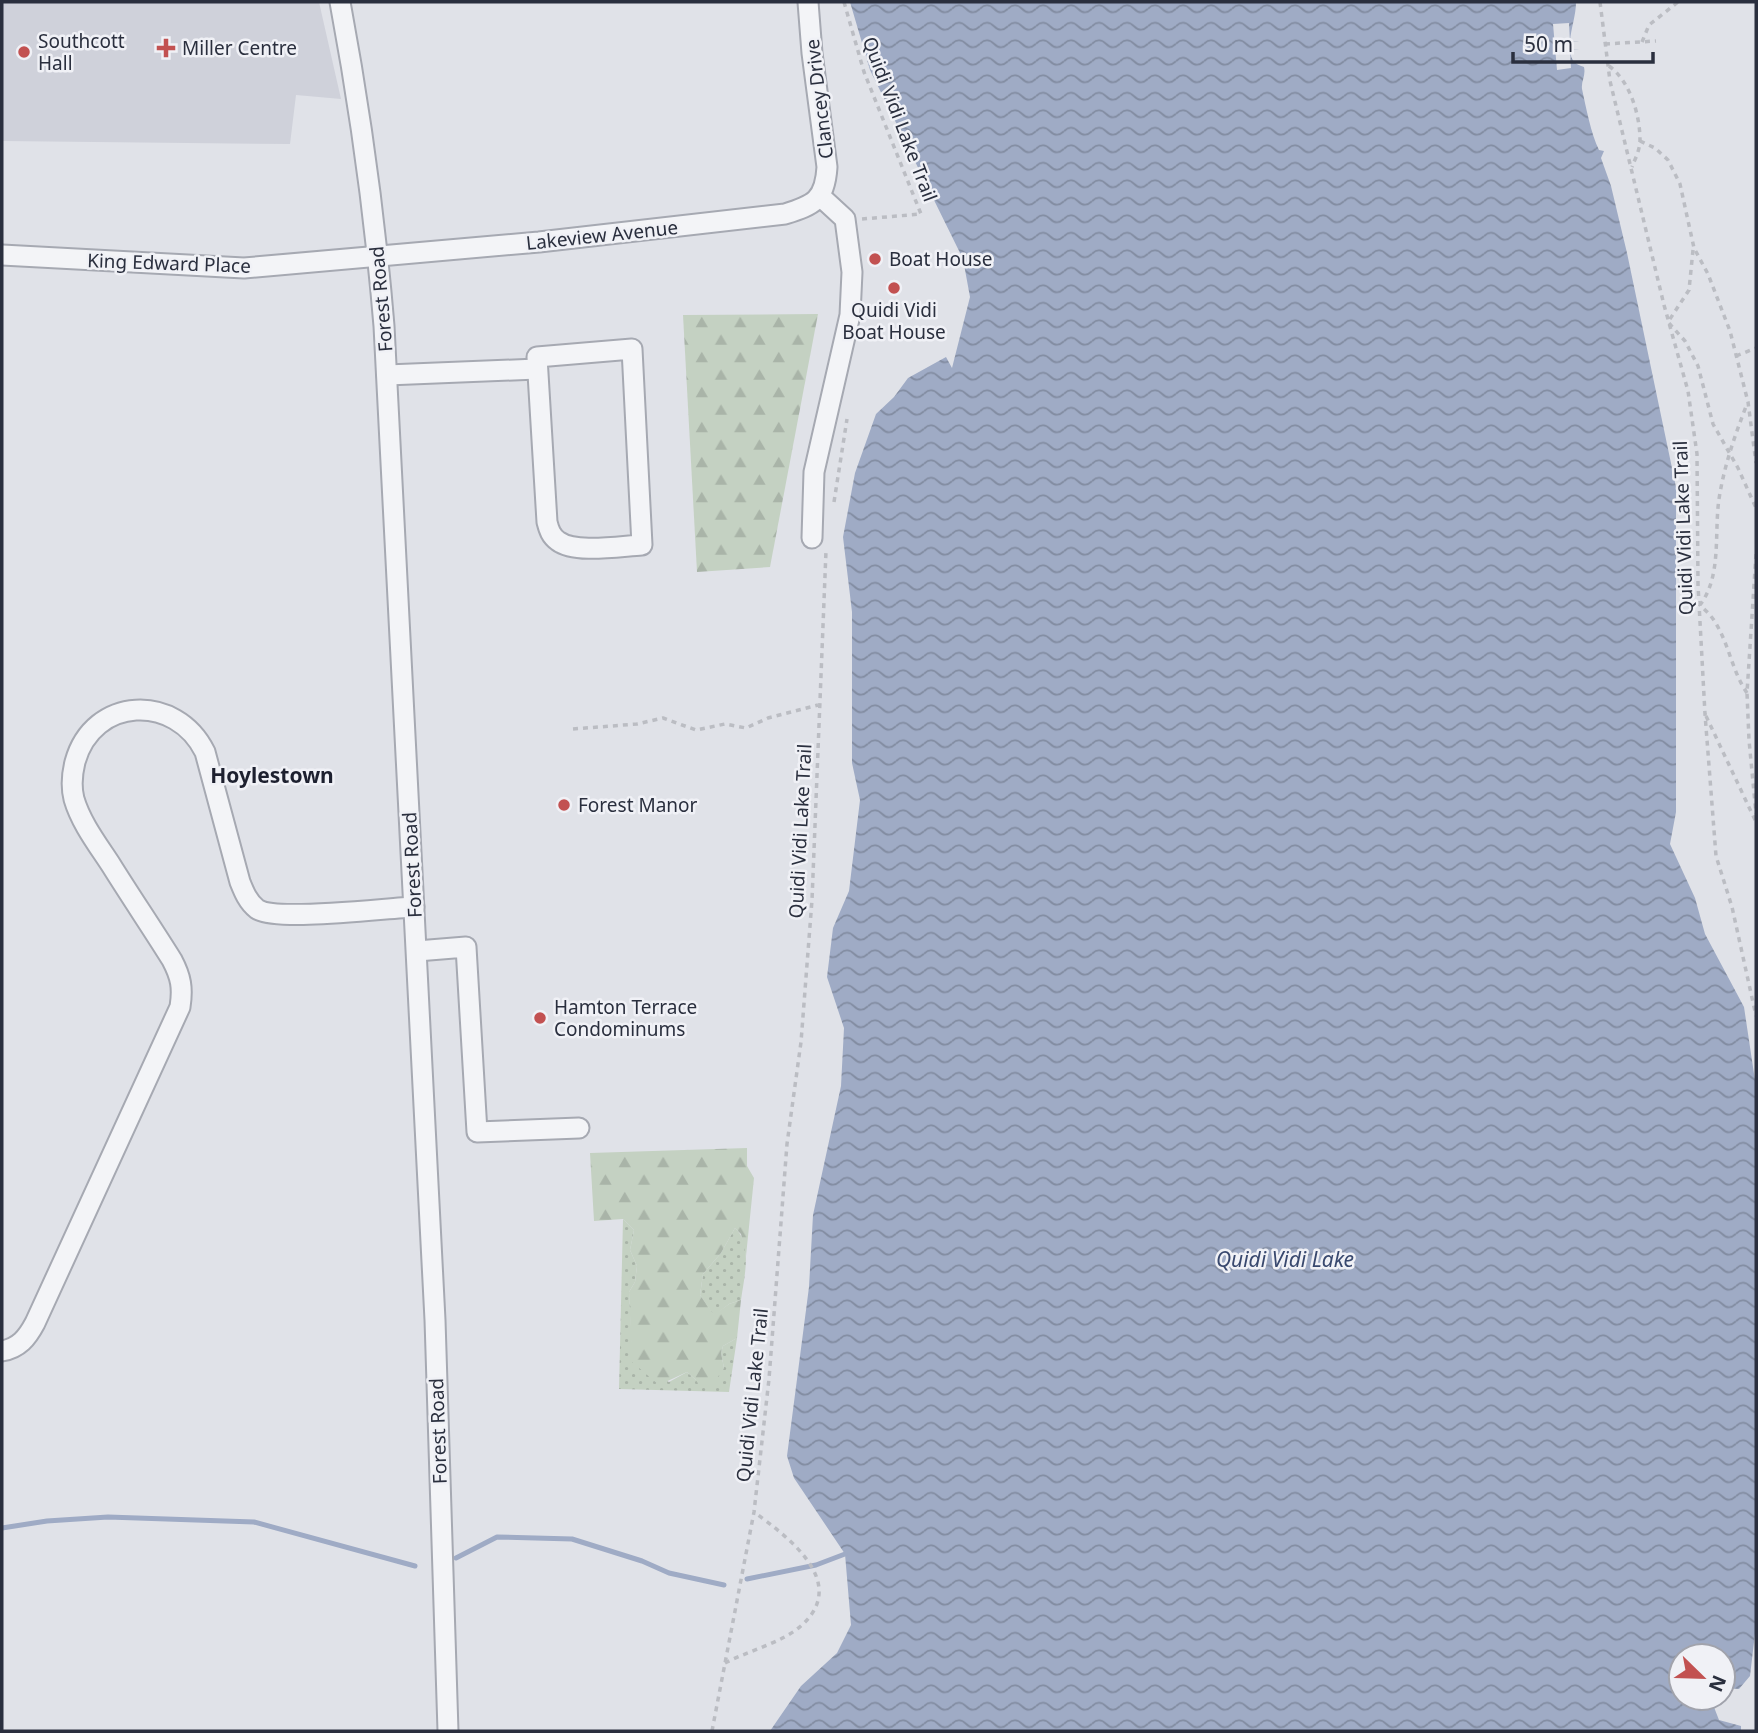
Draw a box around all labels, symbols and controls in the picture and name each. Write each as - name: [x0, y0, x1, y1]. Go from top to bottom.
- scale bar: [1513, 21, 1653, 65]
- place label: Southcott Hall: [38, 28, 125, 76]
- text: 50 m: [1524, 30, 1573, 58]
- street label: Quidi Vidi Lake Trail: [857, 33, 943, 205]
- place label: Miller Centre: [182, 35, 297, 61]
- marker: Miller Centre: [156, 38, 176, 58]
- street label: Clancey Drive: [799, 38, 839, 160]
- marker: Southcott Hall: [16, 44, 32, 60]
- street label: Lakeview Avenue: [525, 214, 679, 256]
- street label: Forest Road: [363, 245, 399, 353]
- place label: Boat House: [889, 246, 992, 272]
- street label: King Edward Place: [87, 247, 251, 279]
- marker: Boat House: [867, 251, 883, 267]
- marker: Quidi Vidi Boat House: [886, 280, 902, 296]
- place label: Quidi Vidi Boat House: [842, 297, 946, 345]
- street label: Quidi Vidi Lake Trail: [1667, 440, 1699, 616]
- street label: Quidi Vidi Lake Trail: [782, 743, 818, 919]
- district label: Hoylestown: [210, 761, 334, 789]
- place label: Forest Manor: [578, 792, 698, 818]
- marker: Forest Manor: [556, 797, 572, 813]
- street label: Forest Road: [396, 811, 428, 919]
- place label: Hamton Terrace Condominums: [554, 994, 697, 1042]
- marker: Hamton Terrace Condominums: [532, 1010, 548, 1026]
- water label: Quidi Vidi Lake: [1216, 1245, 1354, 1273]
- street label: Quidi Vidi Lake Trail: [730, 1307, 774, 1483]
- street label: Forest Road: [423, 1378, 453, 1484]
- north arrow: [1667, 1642, 1737, 1712]
- text: N: [1703, 1671, 1733, 1696]

